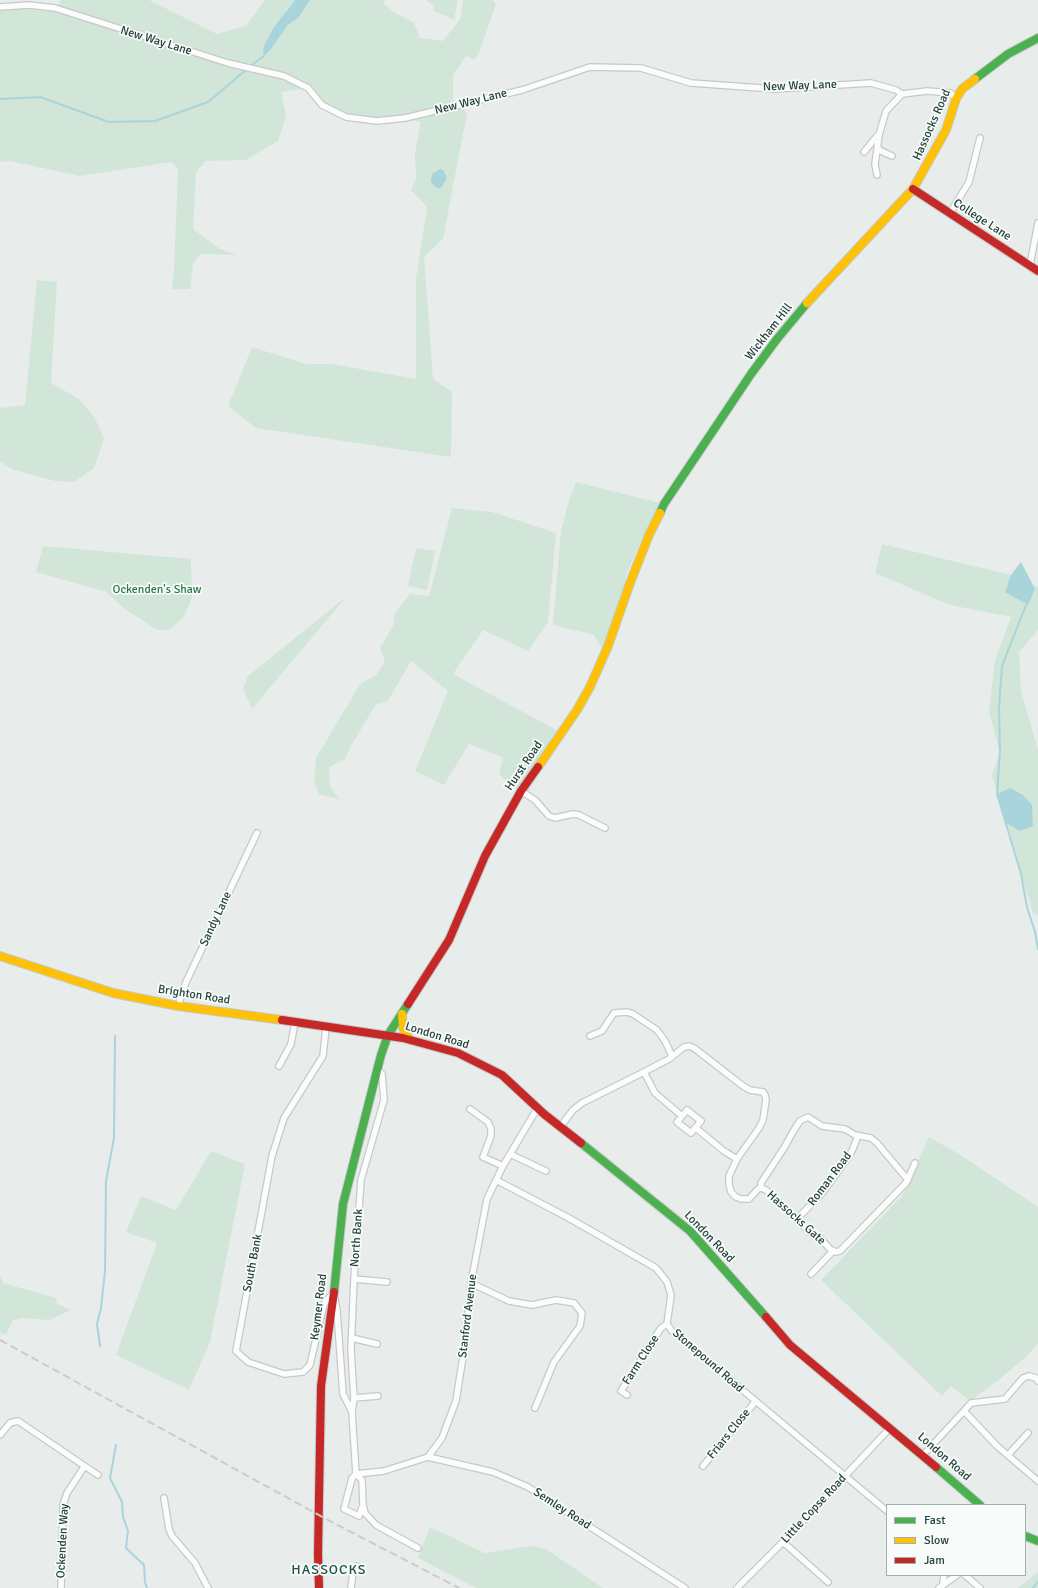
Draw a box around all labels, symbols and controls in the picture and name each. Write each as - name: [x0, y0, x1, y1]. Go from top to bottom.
- street label: New Way Lane: [118, 23, 194, 59]
- street label: New Way Lane: [763, 78, 837, 94]
- street label: New Way Lane: [433, 86, 509, 118]
- street label: Hassocks Road: [910, 87, 954, 163]
- street label: College Lane: [950, 196, 1014, 244]
- street label: Wickham Hill: [742, 301, 796, 363]
- park label: Ockenden's Shaw: [113, 583, 201, 597]
- street label: Hurst Road: [502, 738, 546, 794]
- street label: Sandy Lane: [197, 889, 235, 949]
- street label: Brighton Road: [157, 982, 231, 1008]
- street label: London Road: [403, 1019, 471, 1053]
- street label: Roman Road: [805, 1149, 855, 1209]
- street label: Hassocks Gate: [764, 1188, 828, 1248]
- street label: North Bank: [348, 1208, 366, 1268]
- street label: London Road: [681, 1208, 737, 1266]
- street label: South Bank: [240, 1233, 266, 1293]
- street label: Keymer Road: [308, 1273, 330, 1341]
- street label: Stanford Avenue: [456, 1273, 480, 1359]
- street label: Stonepound Road: [669, 1326, 747, 1396]
- street label: Farm Close: [620, 1332, 662, 1388]
- street label: Friars Close: [704, 1406, 754, 1462]
- street label: London Road: [914, 1430, 974, 1484]
- street label: Little Copse Road: [778, 1472, 850, 1546]
- street label: Semley Road: [531, 1485, 593, 1533]
- street label: Ockenden Way: [54, 1503, 72, 1579]
- legend: [886, 1504, 1026, 1576]
- text: Fast: [924, 1513, 945, 1528]
- text: Slow: [924, 1533, 949, 1548]
- text: Jam: [924, 1553, 945, 1568]
- district label: HASSOCKS: [291, 1562, 367, 1578]

